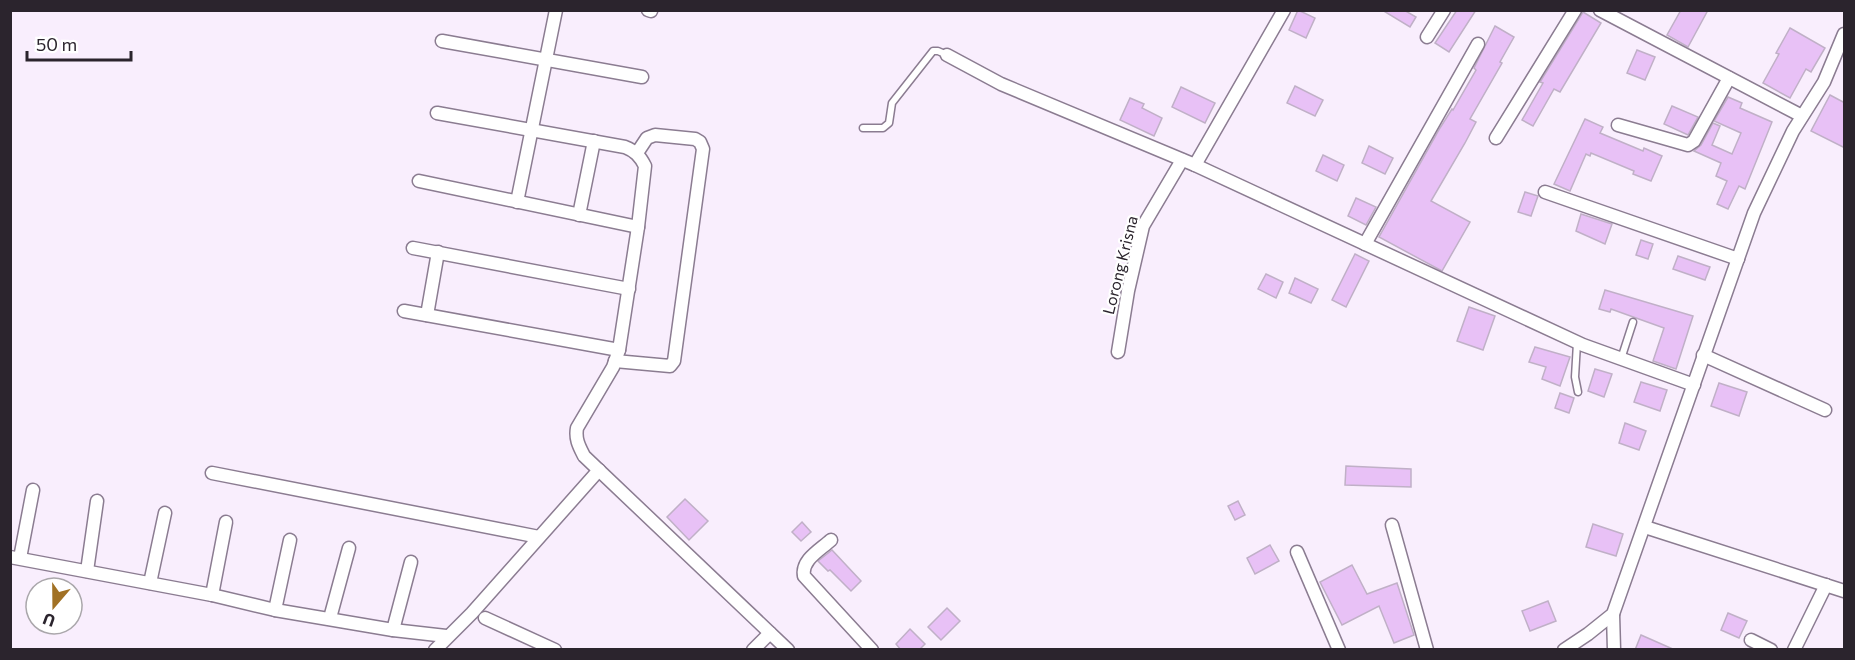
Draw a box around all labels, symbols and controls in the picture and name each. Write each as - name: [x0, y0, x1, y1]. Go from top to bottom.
- scale bar: [27, 24, 130, 62]
- text: 50 m: [36, 33, 77, 55]
- street label: Lorong Krisna: [1098, 213, 1141, 316]
- north arrow: [24, 576, 84, 636]
- text: U: [40, 610, 57, 631]

